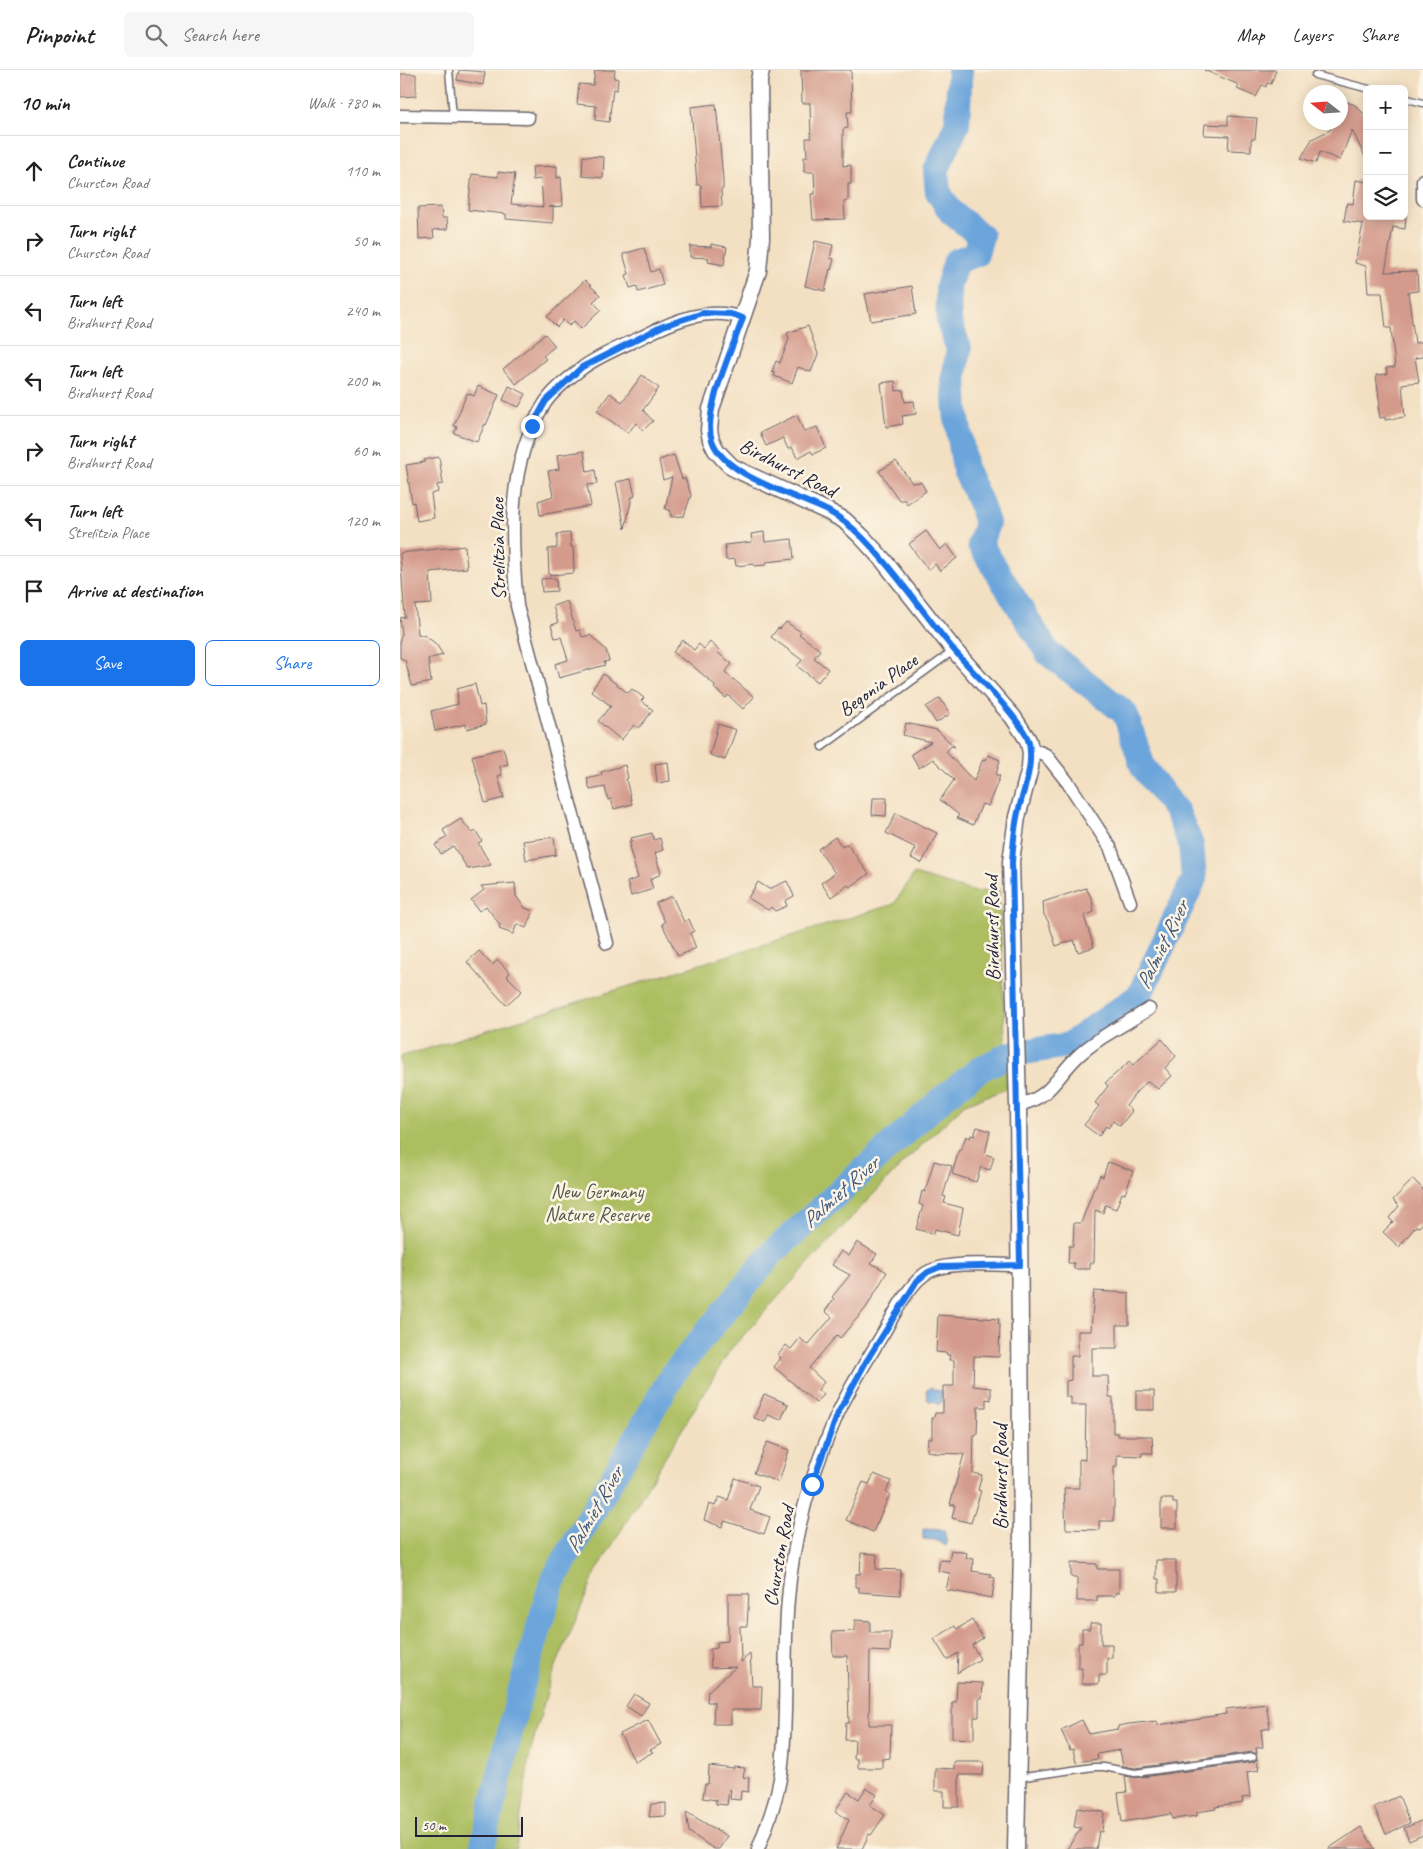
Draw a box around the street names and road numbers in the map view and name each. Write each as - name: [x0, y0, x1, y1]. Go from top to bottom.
- street label: Birdhurst Road: [735, 433, 843, 505]
- street label: Strelitzia Place: [485, 496, 511, 600]
- street label: Begonia Place: [834, 647, 924, 722]
- street label: Birdhurst Road: [979, 872, 1005, 981]
- street label: Birdhurst Road: [988, 1421, 1013, 1530]
- street label: Churston Road: [758, 1501, 801, 1608]

